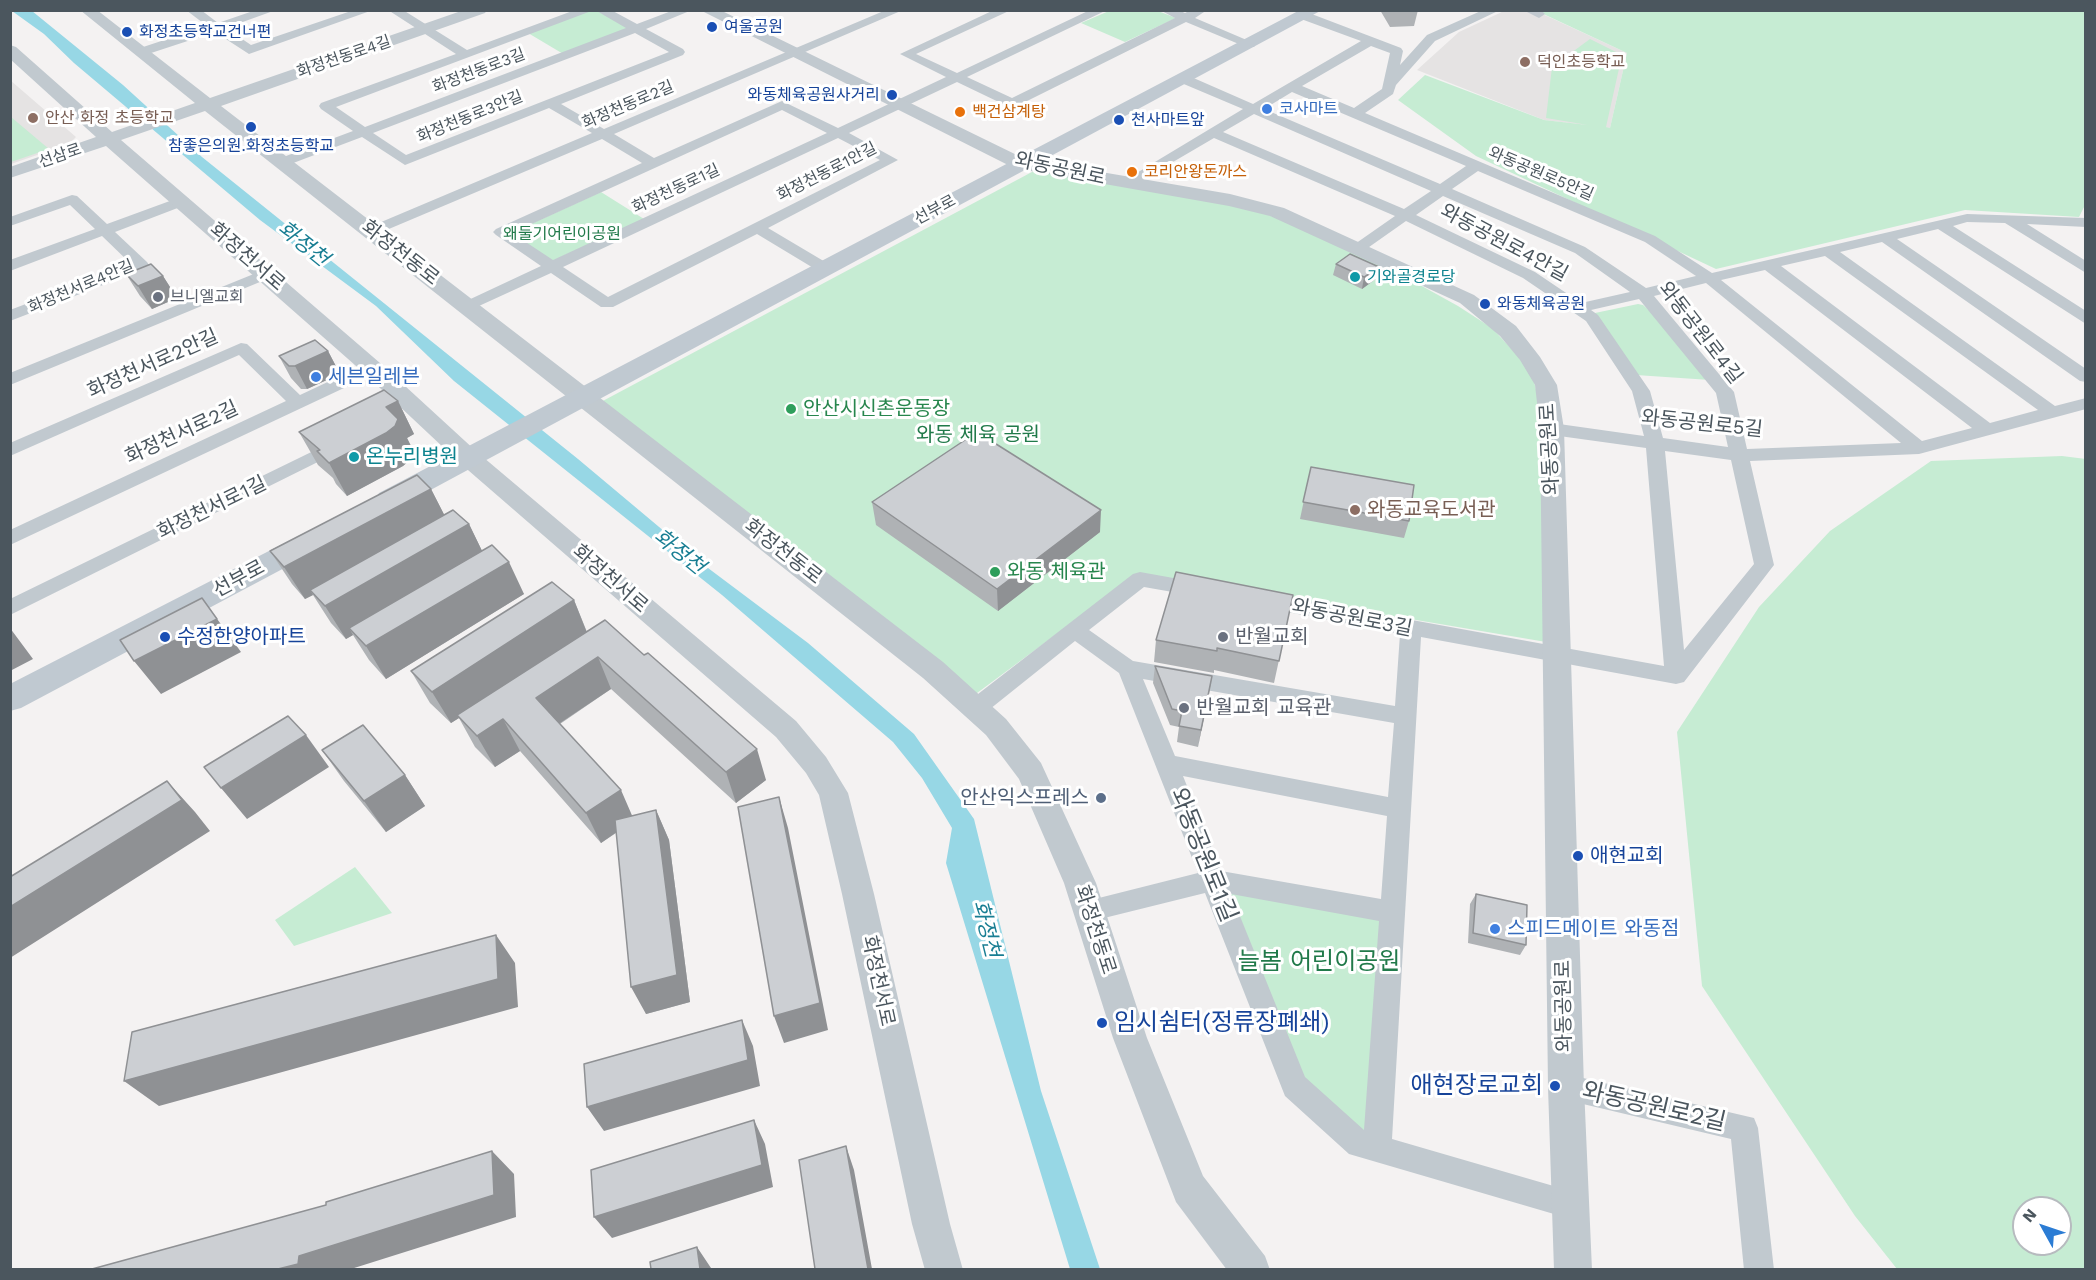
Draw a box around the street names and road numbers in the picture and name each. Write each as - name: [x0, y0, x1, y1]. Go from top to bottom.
- street label: 화정천동로4길: [294, 32, 394, 82]
- street label: 화정천동로3길: [430, 45, 528, 97]
- street label: 화정천동로2길: [579, 77, 677, 133]
- street label: 화정천동로3안길: [414, 87, 526, 147]
- street label: 화정천동로1안길: [774, 139, 880, 205]
- street label: 선삼로: [36, 140, 84, 172]
- street label: 와동공원로5안길: [1486, 143, 1596, 205]
- street label: 와동공원로: [1013, 148, 1107, 190]
- street label: 화정천동로1길: [629, 160, 723, 218]
- street label: 선부로: [911, 191, 959, 229]
- street label: 와동공원로4안길: [1436, 199, 1572, 287]
- street label: 화정천동로: [356, 215, 444, 291]
- street label: 화정천서로: [204, 218, 290, 296]
- street label: 화정천서로4안길: [25, 256, 137, 318]
- street label: 와동공원로4길: [1653, 277, 1747, 389]
- street label: 화정천서로2안길: [84, 324, 222, 404]
- street label: 화정천서로2길: [122, 396, 242, 470]
- street label: 와동공원로: [1536, 402, 1564, 496]
- street label: 와동공원로5길: [1640, 406, 1764, 442]
- street label: 화정천서로1길: [154, 471, 270, 545]
- street label: 화정천동로: [739, 514, 827, 590]
- street label: 화정천서로: [567, 540, 653, 618]
- street label: 선부로: [209, 555, 269, 603]
- street label: 와동공원로3길: [1290, 595, 1414, 641]
- street label: 와동공원로1길: [1163, 784, 1243, 926]
- street label: 화정천동로: [1069, 883, 1121, 977]
- street label: 화정천서로: [857, 934, 899, 1028]
- street label: 와동공원로: [1551, 960, 1577, 1052]
- street label: 와동공원로2길: [1579, 1076, 1729, 1138]

